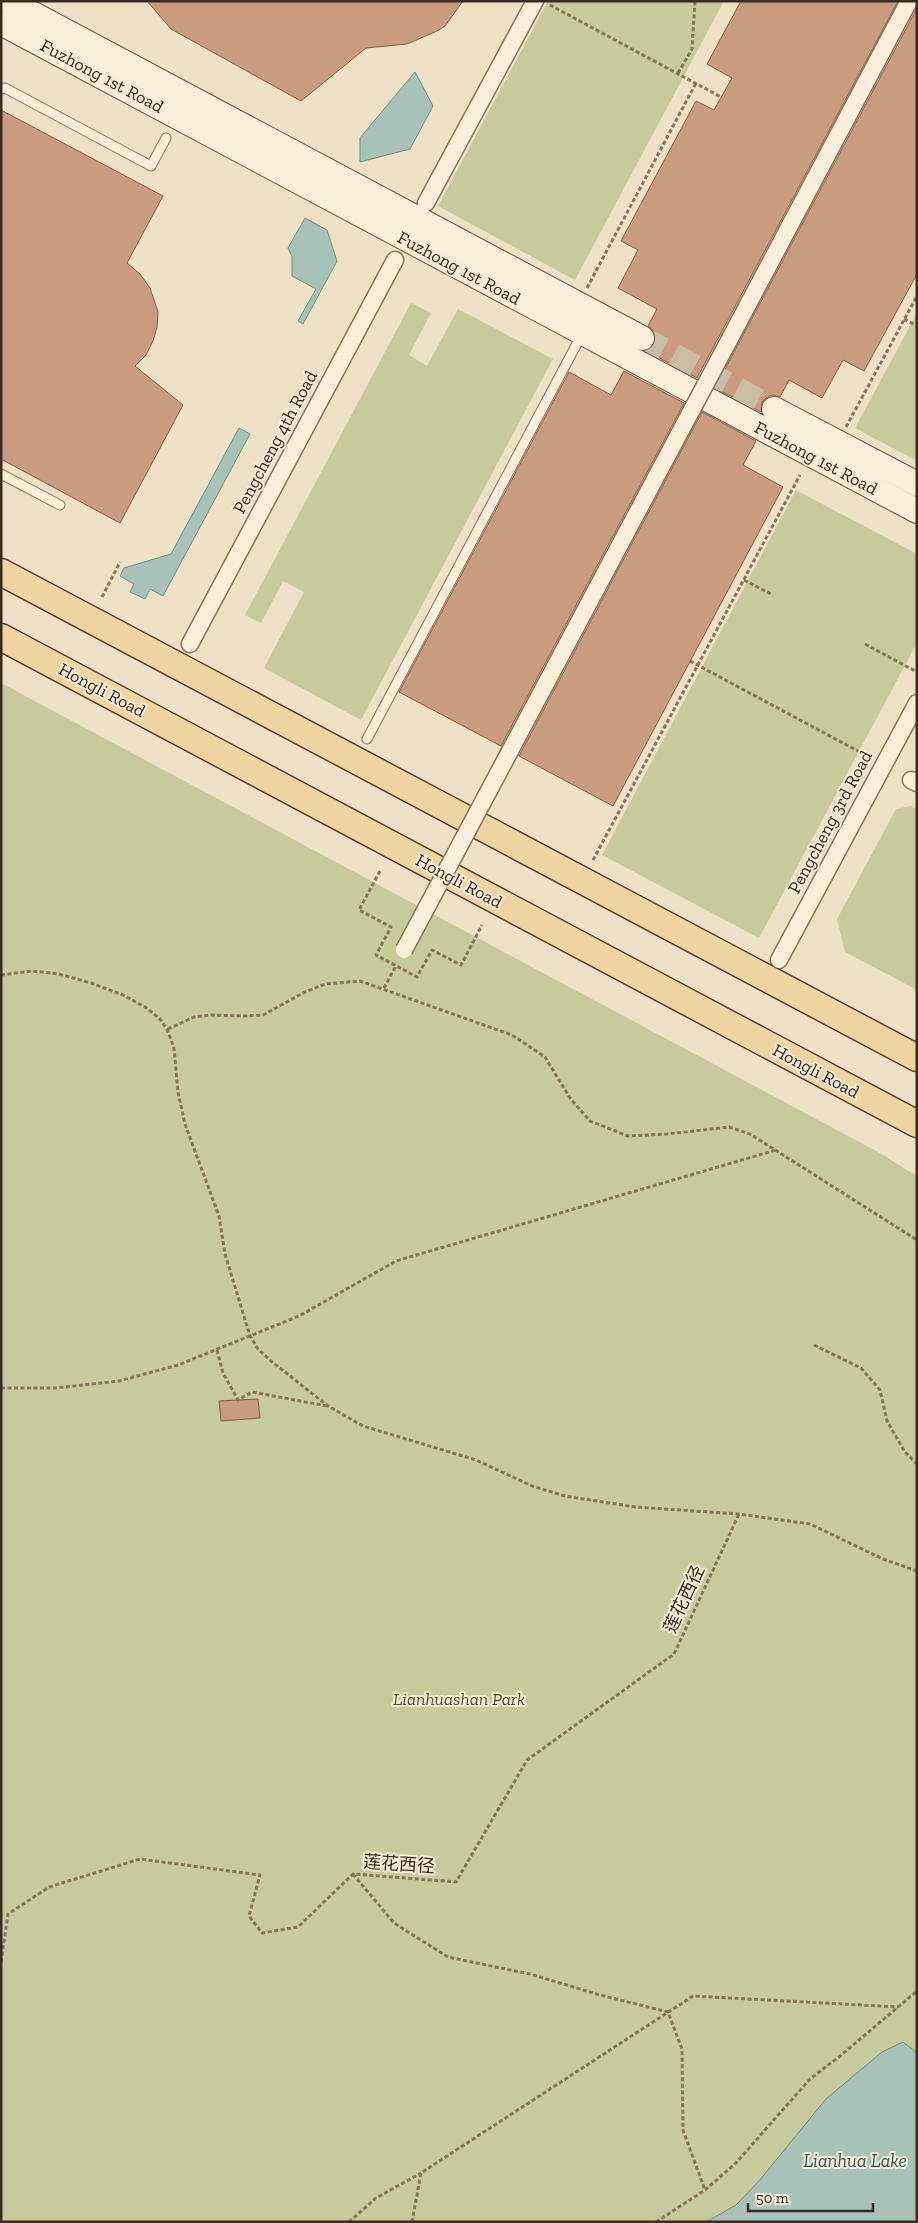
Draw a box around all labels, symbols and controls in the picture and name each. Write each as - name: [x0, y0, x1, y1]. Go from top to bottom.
- street label: Fuzhong 1st Road: [37, 34, 167, 118]
- street label: Fuzhong 1st Road: [394, 226, 524, 310]
- street label: Pengcheng 4th Road: [228, 367, 322, 517]
- street label: Fuzhong 1st Road: [751, 416, 881, 500]
- street label: Hongli Road: [55, 658, 149, 722]
- street label: Pengcheng 3rd Road: [783, 747, 877, 897]
- street label: Hongli Road: [412, 849, 506, 913]
- street label: Hongli Road: [769, 1039, 863, 1103]
- street label: 莲花西径: [659, 1562, 709, 1636]
- park label: Lianhuashan Park: [393, 1688, 525, 1710]
- street label: 莲花西径: [362, 1851, 436, 1877]
- water label: Lianhua Lake: [803, 2149, 907, 2172]
- scale bar: [748, 2180, 873, 2212]
- text: 50 m: [756, 2189, 789, 2207]

